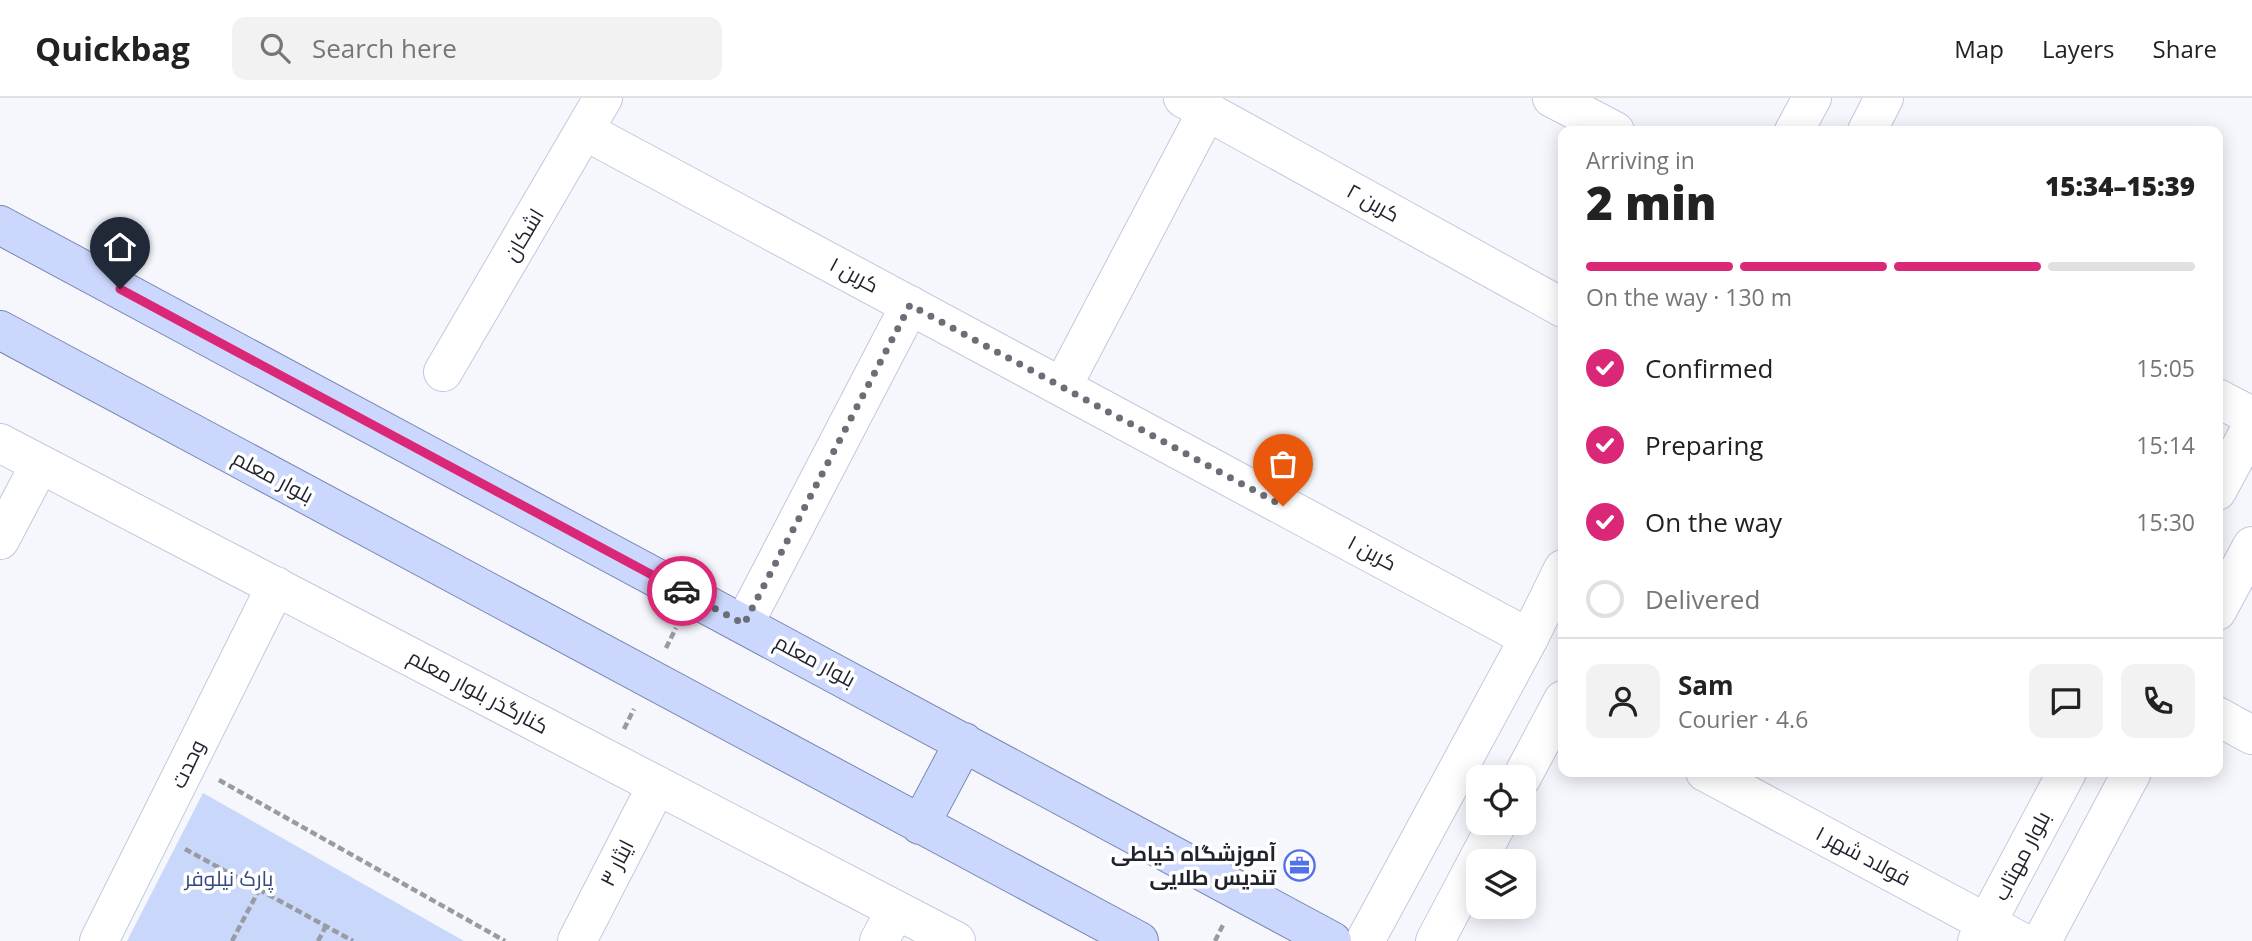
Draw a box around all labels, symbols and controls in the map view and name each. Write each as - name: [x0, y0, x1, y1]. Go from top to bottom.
- search box: [232, 17, 722, 80]
- text: Quickbag: [35, 26, 190, 71]
- icon: search: [256, 29, 294, 67]
- text: Search here: [312, 30, 457, 66]
- text: Map: [1954, 32, 2004, 65]
- text: Layers: [2042, 32, 2115, 65]
- text: Share: [2153, 32, 2217, 65]
- text: Arriving in: [1586, 144, 1695, 176]
- text: 15:34–15:39: [2045, 168, 2195, 204]
- text: 2 min: [1586, 171, 1717, 233]
- street label: کربن ۲: [1342, 176, 1405, 228]
- street label: اشکان: [496, 203, 550, 266]
- pin: [90, 217, 150, 289]
- icon: home: [101, 228, 139, 266]
- street label: کربن ۱: [825, 250, 884, 299]
- text: On the way · 130 m: [1586, 281, 1792, 313]
- icon: check: [1586, 349, 1624, 387]
- text: Confirmed: [1645, 350, 1773, 386]
- text: 15:05: [2136, 352, 2195, 384]
- icon: check: [1586, 426, 1624, 464]
- text: Preparing: [1645, 427, 1763, 463]
- text: 15:14: [2136, 429, 2195, 461]
- pin: [1253, 434, 1313, 506]
- street label: بلوار معلم: [228, 443, 319, 510]
- icon: bag: [1264, 445, 1302, 483]
- icon: check: [1586, 503, 1624, 541]
- text: On the way: [1645, 504, 1782, 540]
- text: 15:30: [2136, 506, 2195, 538]
- street label: کربن ۱: [1343, 528, 1402, 577]
- courier: [647, 556, 717, 626]
- icon: car: [663, 572, 701, 610]
- text: Delivered: [1645, 581, 1760, 617]
- street label: بلوار معلم: [770, 627, 861, 694]
- street label: کنارگذر بلوار معلم: [403, 642, 554, 741]
- button: person: [1586, 664, 1660, 738]
- button: chat: [2029, 664, 2103, 738]
- button: phone: [2121, 664, 2195, 738]
- text: Sam: [1678, 667, 1734, 703]
- text: Courier · 4.6: [1678, 703, 1808, 735]
- street label: وحدت: [163, 735, 211, 793]
- map controls: [1466, 765, 1536, 919]
- button: locate: [1466, 765, 1536, 835]
- street label: بلوار مهتاب: [1986, 806, 2056, 905]
- street label: فولاد شهر ۱: [1811, 818, 1916, 892]
- street label: ایثار ۳: [593, 834, 640, 891]
- place label: آموزشگاه خیاطی تندیس طلایی: [1111, 839, 1277, 891]
- office icon: آموزشگاه خیاطی تندیس طلایی: [1282, 849, 1316, 883]
- button: layers: [1466, 849, 1536, 919]
- park label: پارک نیلوفر: [184, 864, 274, 893]

